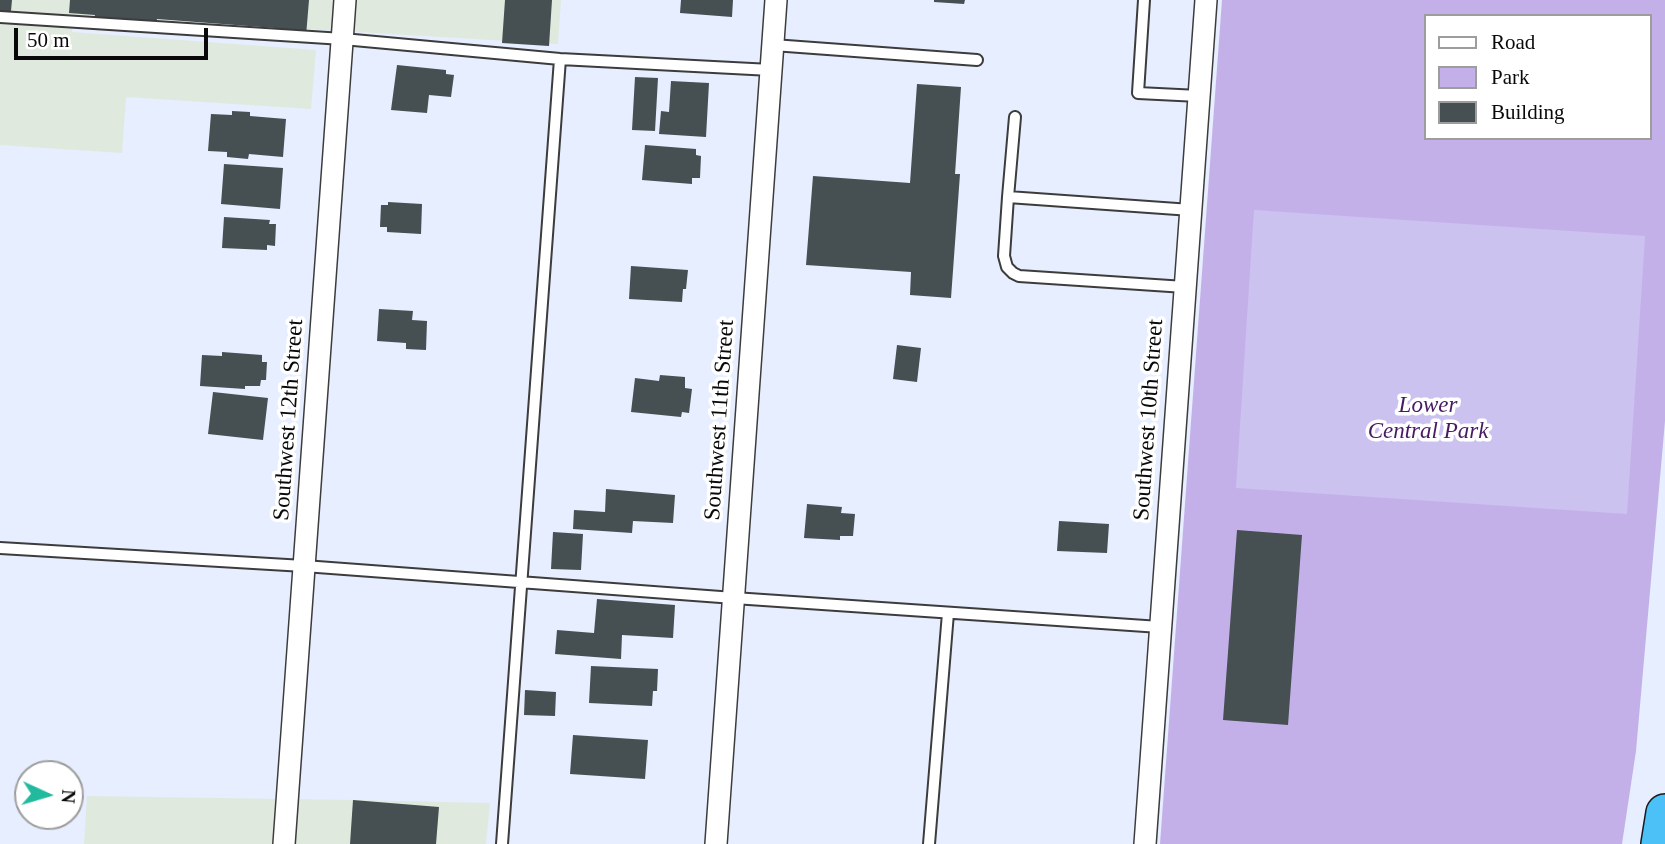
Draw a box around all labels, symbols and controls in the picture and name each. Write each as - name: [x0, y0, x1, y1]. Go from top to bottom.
- scale bar: [18, 14, 212, 58]
- legend: [1424, 14, 1651, 140]
- text: 50 m: [27, 28, 70, 52]
- text: Road: [1491, 30, 1535, 54]
- text: Park: [1491, 65, 1530, 89]
- text: Building: [1491, 100, 1565, 124]
- street label: Southwest 12th Street: [268, 318, 310, 522]
- street label: Southwest 10th Street: [1128, 318, 1170, 522]
- street label: Southwest 11th Street: [699, 319, 741, 521]
- park label: Lower Central Park: [1368, 392, 1488, 446]
- north arrow: [14, 760, 84, 830]
- text: N: [57, 789, 79, 804]

